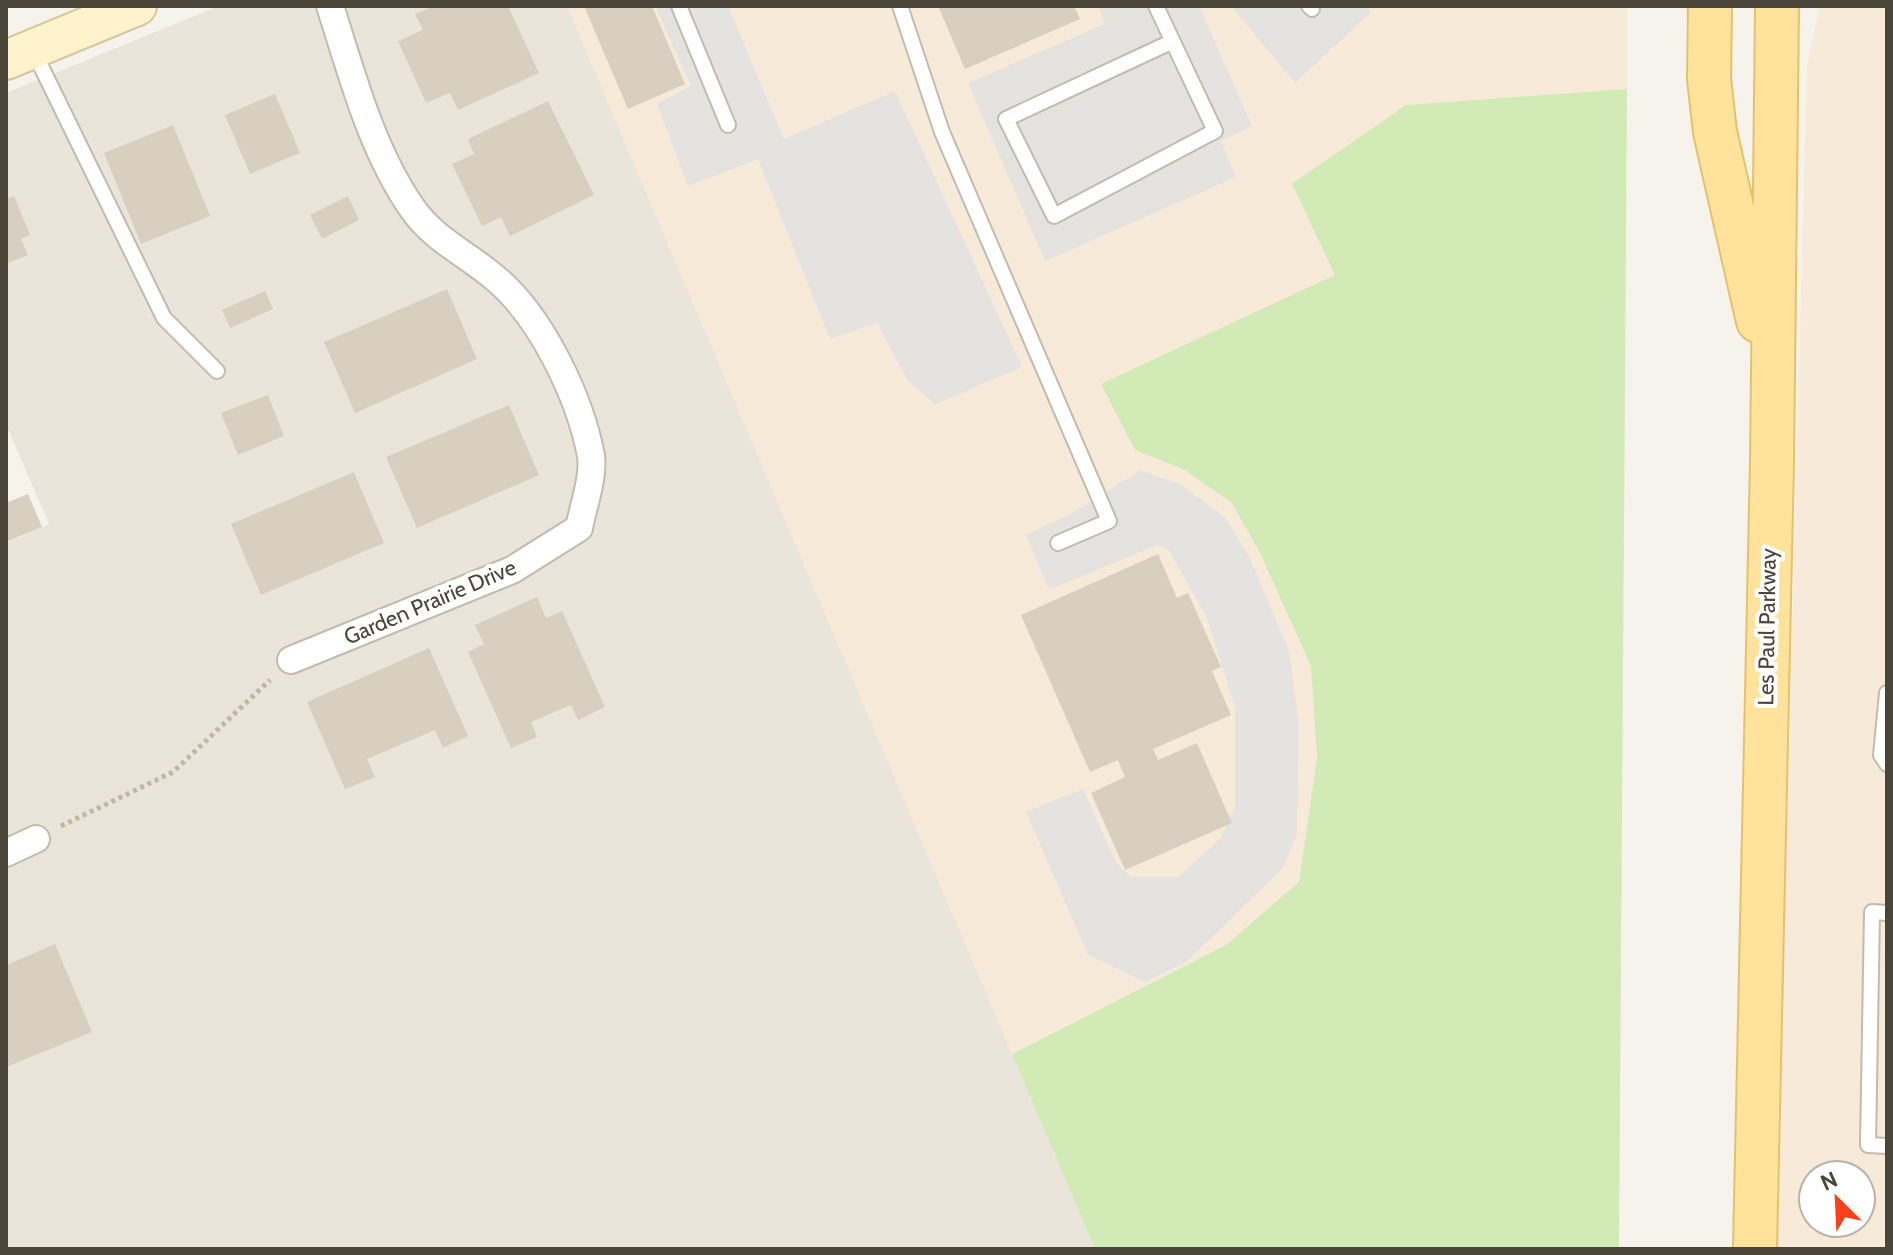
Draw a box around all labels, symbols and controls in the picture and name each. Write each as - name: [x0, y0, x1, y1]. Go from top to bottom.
- street label: Les Paul Parkway: [1752, 548, 1782, 706]
- street label: Garden Prairie Drive: [340, 554, 520, 650]
- north arrow: [1797, 1159, 1877, 1239]
- text: N: [1816, 1166, 1842, 1197]

